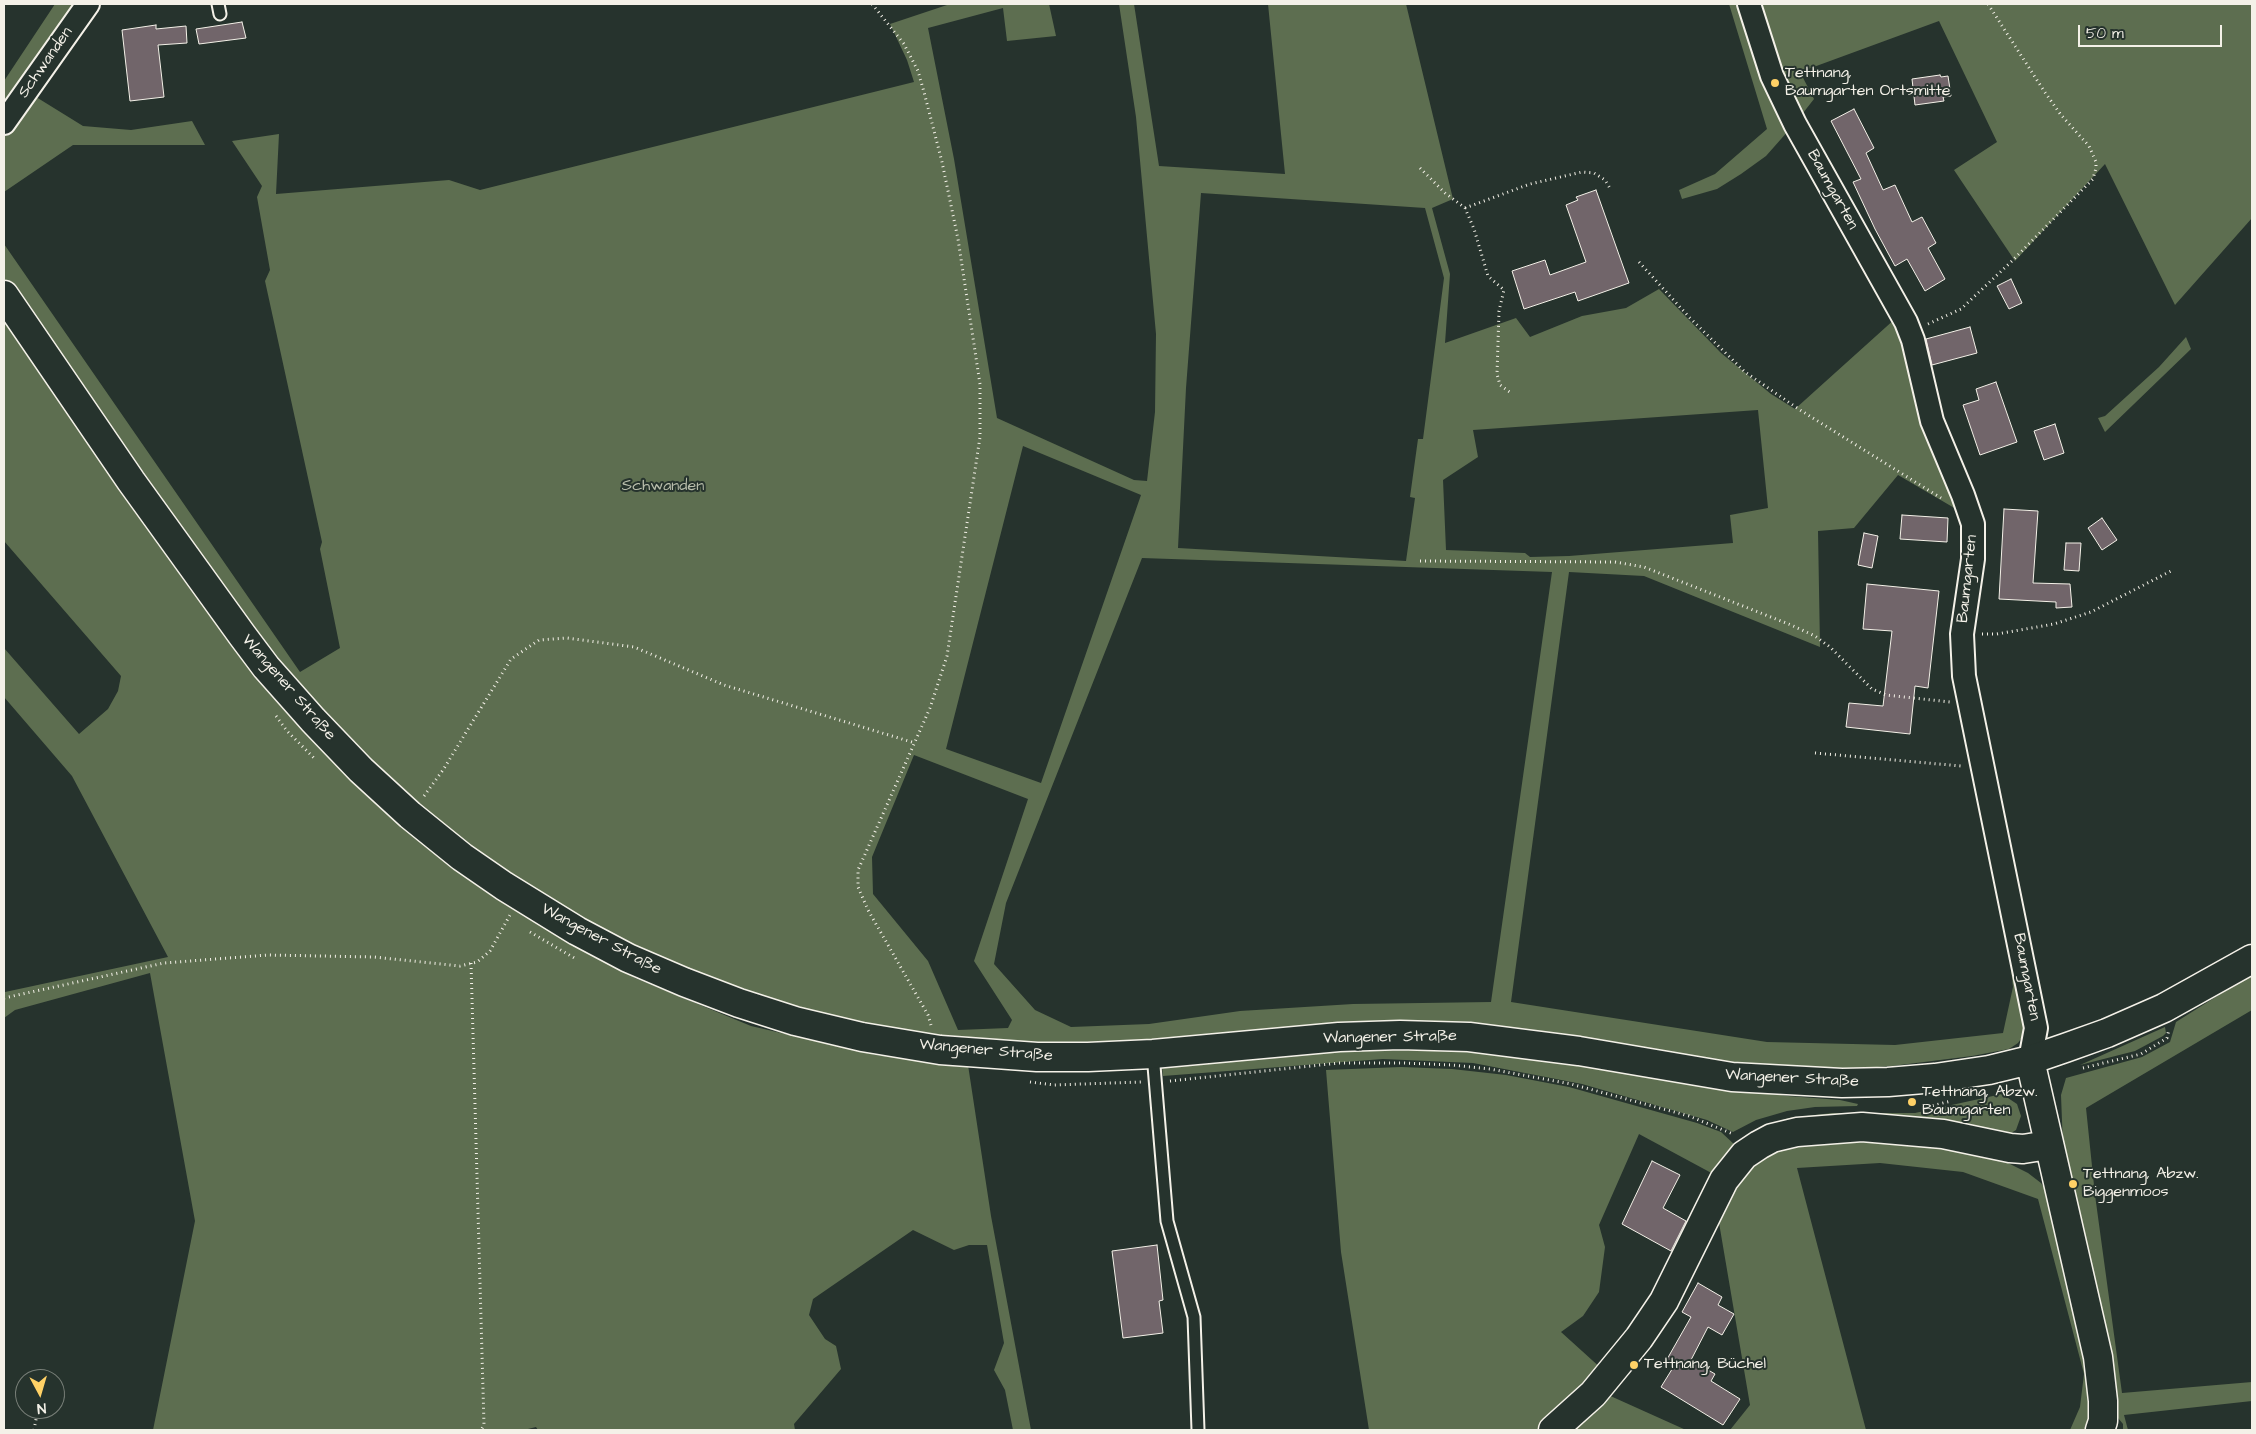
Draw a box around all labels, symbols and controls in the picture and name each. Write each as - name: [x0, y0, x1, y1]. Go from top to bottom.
- scale bar: [2081, 15, 2225, 47]
- text: 50 m: [2086, 23, 2124, 44]
- street label: Schwanden: [15, 24, 77, 102]
- place label: Tettnang, Baumgarten Ortsmitte: [1785, 64, 1950, 102]
- marker: Tettnang, Baumgarten Ortsmitte: [1769, 77, 1781, 89]
- street label: Baumgarten: [1802, 147, 1862, 233]
- park label: Schwanden: [622, 477, 704, 497]
- street label: Baumgarten: [1954, 534, 1982, 624]
- street label: Wangener Straße: [237, 631, 339, 745]
- street label: Wangener Straße: [537, 900, 665, 980]
- street label: Baumgarten: [2008, 932, 2044, 1022]
- street label: Wangener Straße: [1323, 1027, 1457, 1049]
- street label: Wangener Straße: [919, 1036, 1053, 1066]
- street label: Wangener Straße: [1725, 1066, 1859, 1092]
- place label: Tettnang, Abzw. Baumgarten: [1922, 1083, 2038, 1121]
- marker: Tettnang, Abzw. Baumgarten: [1906, 1096, 1918, 1108]
- place label: Tettnang, Abzw. Biggenmoos: [2083, 1165, 2199, 1203]
- marker: Tettnang, Abzw. Biggenmoos: [2067, 1178, 2079, 1190]
- place label: Tettnang, Büchel: [1644, 1355, 1766, 1375]
- marker: Tettnang, Büchel: [1628, 1359, 1640, 1371]
- north arrow: [15, 1369, 65, 1419]
- text: N: [36, 1398, 47, 1418]

